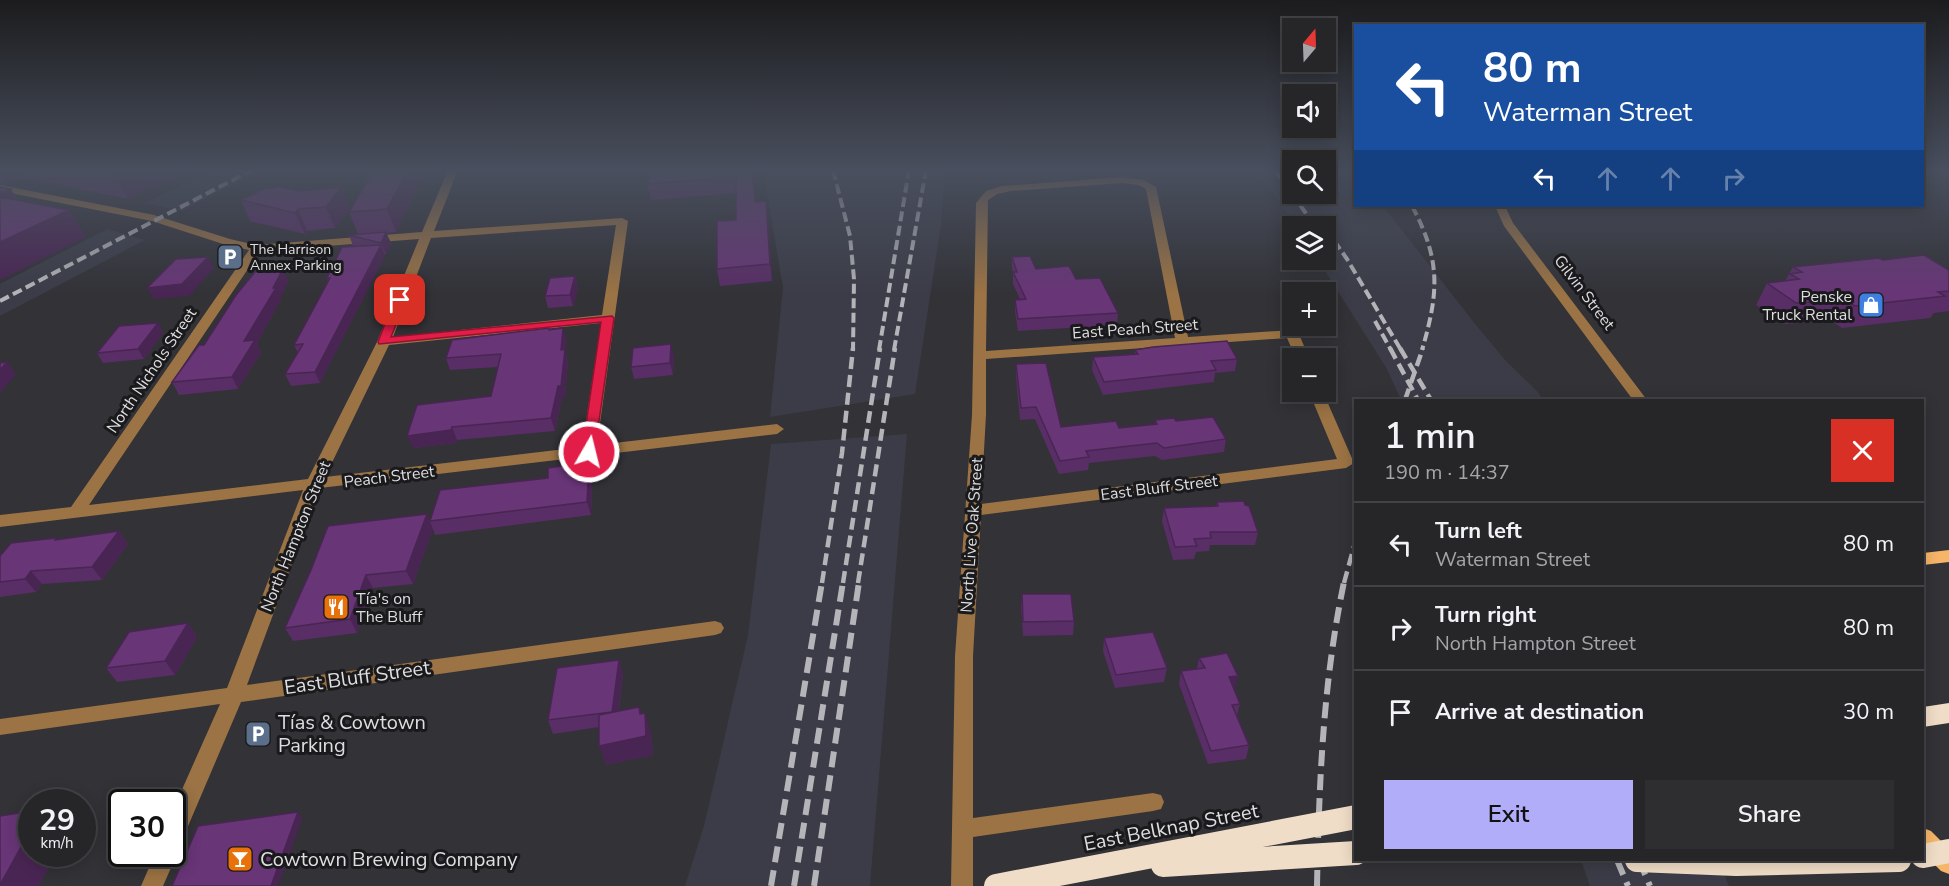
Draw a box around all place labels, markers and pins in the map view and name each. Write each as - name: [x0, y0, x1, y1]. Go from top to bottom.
- place label: The Harrison Annex Parking: [250, 240, 342, 275]
- parking icon: The Harrison Annex Parking: [215, 242, 245, 272]
- pin: [374, 274, 425, 325]
- place label: Penske Truck Rental: [1762, 286, 1852, 326]
- shop icon: Penske Truck Rental: [1856, 290, 1886, 320]
- place label: Tía's on The Bluff: [356, 588, 423, 628]
- restaurant icon: Tía's on The Bluff: [321, 592, 351, 622]
- place label: Tías & Cowtown Parking: [278, 709, 426, 759]
- parking icon: Tías & Cowtown Parking: [243, 719, 273, 749]
- bar icon: Cowtown Brewing Company: [225, 844, 255, 874]
- place label: Cowtown Brewing Company: [260, 846, 518, 873]

